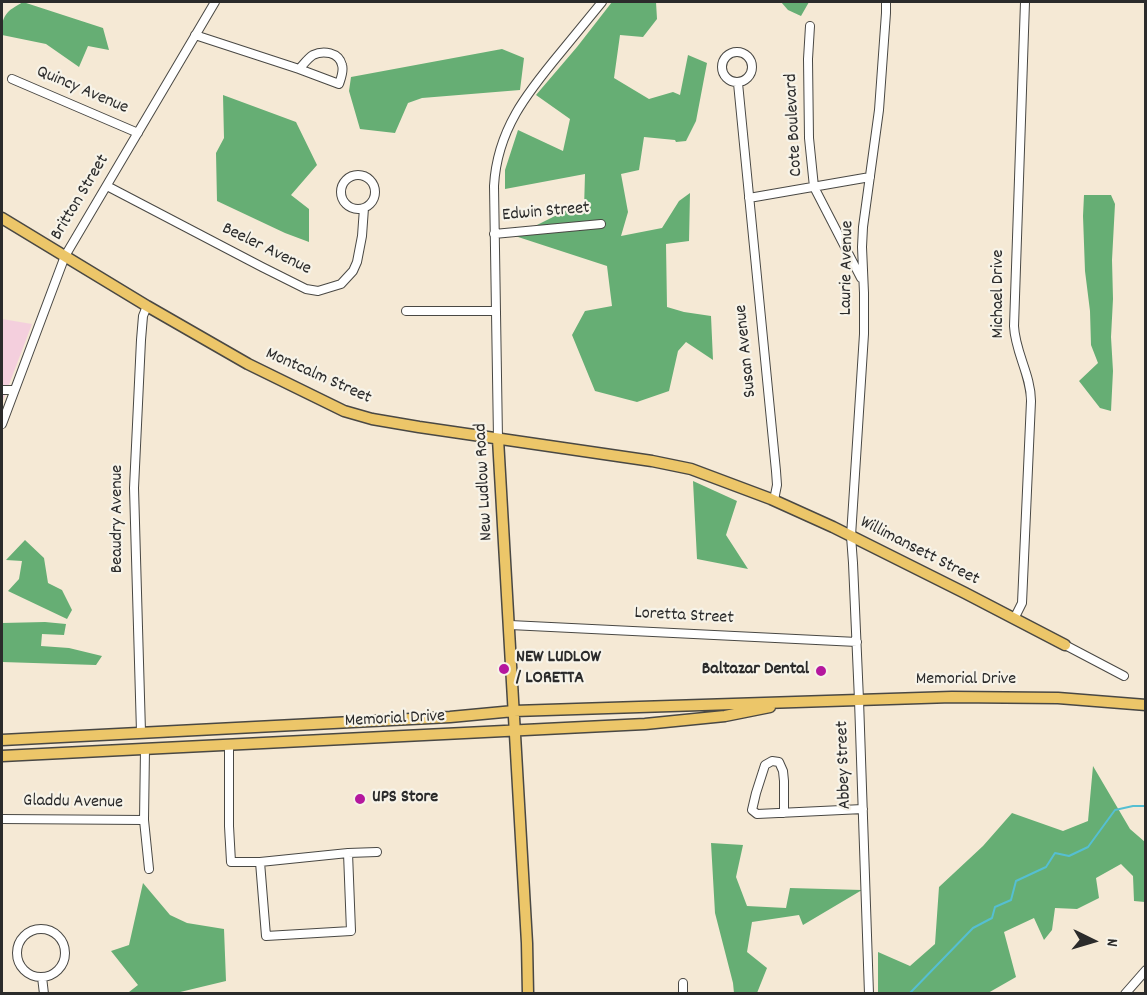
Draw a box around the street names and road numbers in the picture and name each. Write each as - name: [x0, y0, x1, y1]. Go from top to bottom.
- street label: Quincy Avenue: [33, 62, 131, 120]
- street label: Cote Boulevard: [782, 73, 808, 177]
- street label: Britton Street: [47, 151, 115, 245]
- street label: Edwin Street: [501, 198, 591, 228]
- street label: Beeler Avenue: [218, 219, 314, 281]
- street label: Laurie Avenue: [836, 220, 860, 316]
- street label: Michael Drive: [989, 250, 1011, 338]
- street label: Susan Avenue: [731, 303, 763, 399]
- street label: Montcalm Street: [262, 344, 374, 410]
- street label: New Ludlow Road: [471, 423, 499, 541]
- street label: Beaudry Avenue: [108, 465, 130, 573]
- street label: Willimansett Street: [856, 513, 982, 591]
- street label: Loretta Street: [634, 604, 734, 630]
- street label: Memorial Drive: [916, 670, 1016, 692]
- street label: Memorial Drive: [344, 707, 446, 733]
- street label: Abbey Street: [833, 720, 857, 810]
- street label: Gladdu Avenue: [23, 791, 123, 815]

